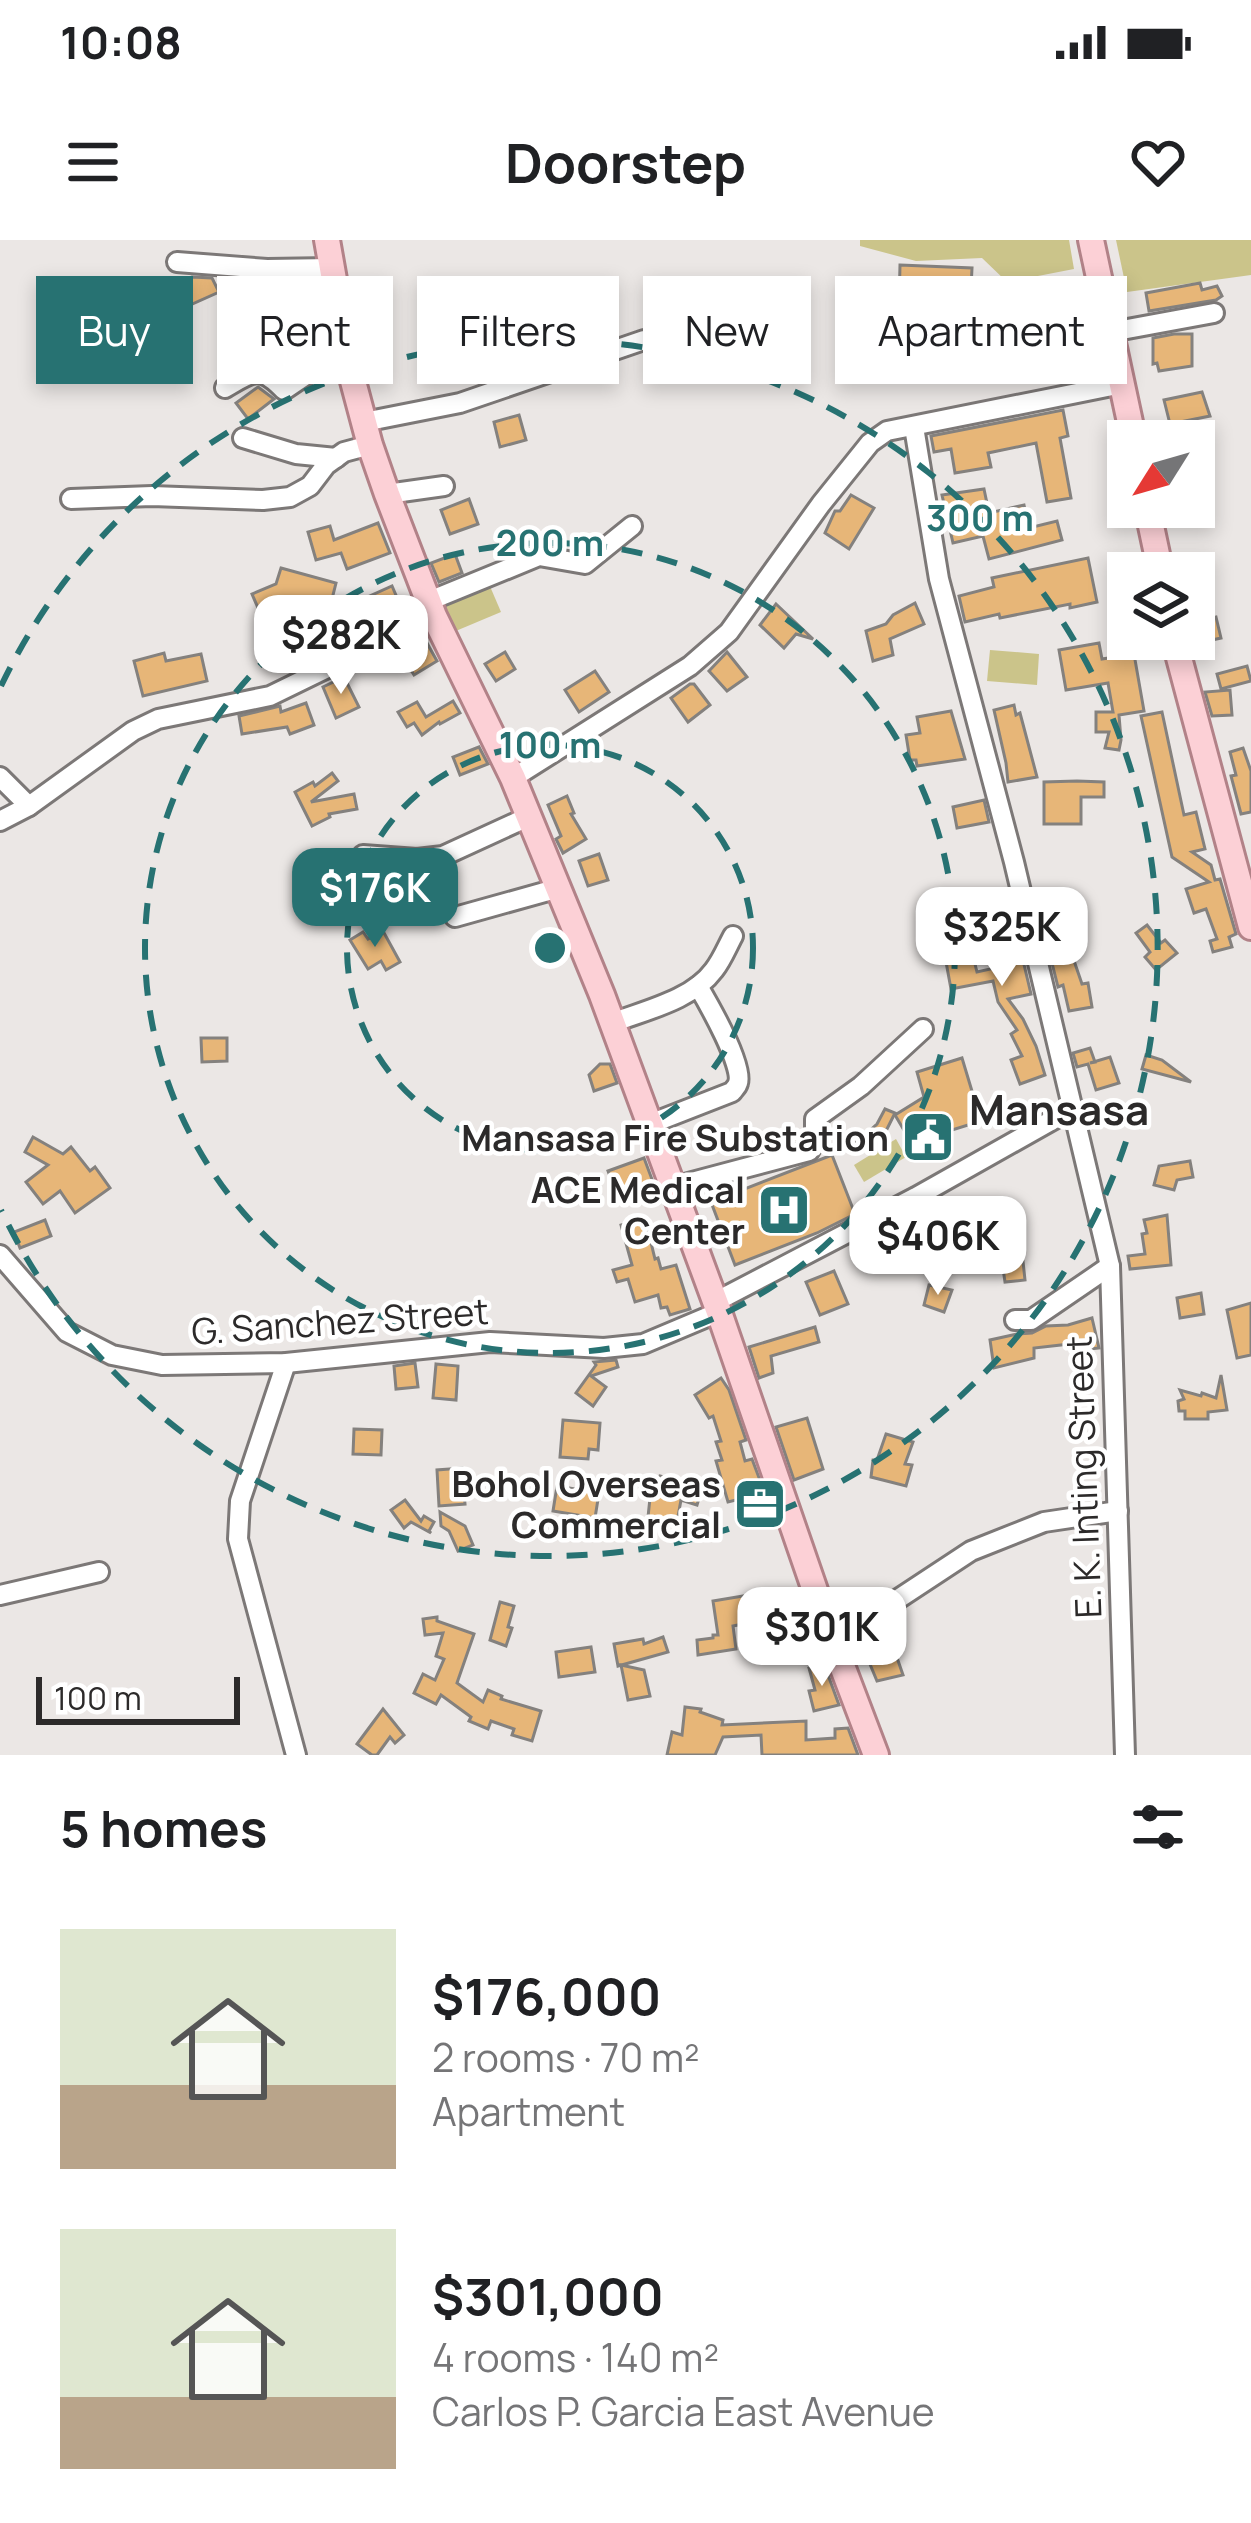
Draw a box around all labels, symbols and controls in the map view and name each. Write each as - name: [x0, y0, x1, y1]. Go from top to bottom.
- text: 10:08: [60, 11, 182, 73]
- text: Doorstep: [505, 125, 746, 199]
- icon: menu: [60, 129, 126, 195]
- icon: heart: [1125, 129, 1191, 195]
- chip: Buy: [36, 276, 193, 384]
- chip: Rent: [217, 276, 393, 384]
- chip: Filters: [417, 276, 619, 384]
- chip: New: [643, 276, 811, 384]
- chip: Apartment: [835, 276, 1127, 384]
- north arrow: [1107, 420, 1215, 528]
- map controls: [1107, 420, 1215, 660]
- text: 300 m: [926, 493, 1034, 542]
- text: 200 m: [496, 518, 604, 567]
- button: layers: [1107, 552, 1215, 660]
- pin: $282K: [257, 595, 425, 697]
- text: $282K: [281, 607, 401, 661]
- text: 100 m: [499, 720, 601, 769]
- pin: $176K: [291, 848, 459, 950]
- text: $176K: [319, 860, 431, 914]
- pin: $325K: [918, 887, 1086, 989]
- text: $325K: [943, 899, 1061, 953]
- centre of rings: [529, 927, 571, 969]
- district label: Mansasa: [969, 1080, 1149, 1138]
- public building icon: Mansasa Fire Substation: [900, 1109, 956, 1165]
- place label: Mansasa Fire Substation: [461, 1113, 889, 1162]
- place label: ACE Medical Center: [531, 1165, 745, 1255]
- hospital icon: ACE Medical Center: [756, 1182, 812, 1238]
- pin: $406K: [854, 1196, 1022, 1298]
- text: $406K: [876, 1208, 1000, 1262]
- street label: G. Sanchez Street: [190, 1286, 490, 1356]
- street label: E. K. Inting Street: [1054, 1335, 1112, 1619]
- place label: Bohol Overseas Commercial: [451, 1459, 721, 1549]
- office icon: Bohol Overseas Commercial: [732, 1476, 788, 1532]
- pin: $301K: [738, 1587, 906, 1689]
- text: $301K: [764, 1599, 880, 1653]
- scale bar: [36, 1671, 240, 1724]
- text: 100 m: [54, 1675, 142, 1720]
- text: 5 homes: [60, 1793, 267, 1862]
- icon: filters: [1125, 1794, 1191, 1860]
- text: $176,000: [432, 1961, 661, 2030]
- icon: home: [156, 1977, 300, 2121]
- text: 2 rooms · 70 m²: [432, 2030, 700, 2084]
- text: Apartment: [432, 2084, 625, 2138]
- text: $301,000: [432, 2261, 664, 2330]
- icon: home: [156, 2277, 300, 2421]
- text: 4 rooms · 140 m²: [432, 2330, 719, 2384]
- text: Carlos P. Garcia East Avenue: [432, 2384, 935, 2438]

